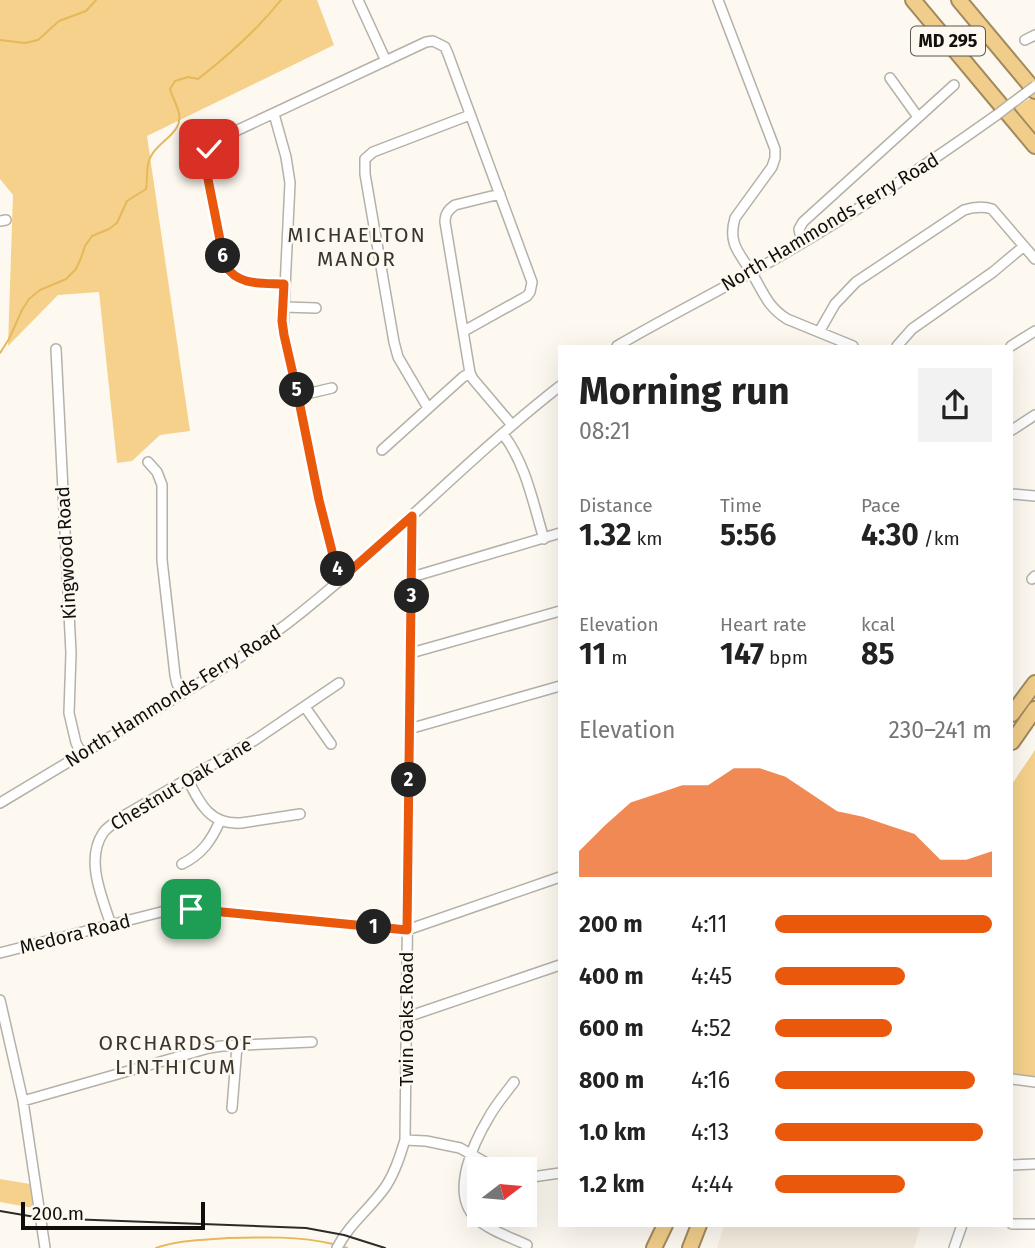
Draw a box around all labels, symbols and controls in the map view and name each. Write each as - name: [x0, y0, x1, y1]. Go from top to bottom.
- road number: MD 295: [911, 26, 985, 56]
- pin: [179, 119, 239, 179]
- icon: check: [190, 130, 228, 168]
- street label: North Hammonds Ferry Road: [717, 148, 943, 296]
- district label: MICHAELTON MANOR: [287, 222, 427, 272]
- pin: 6: [206, 238, 241, 274]
- text: 6: [217, 244, 228, 267]
- text: Morning run: [579, 368, 790, 414]
- button: share: [918, 368, 992, 442]
- pin: 5: [280, 372, 314, 408]
- text: 5: [291, 378, 302, 401]
- text: 08:21: [579, 417, 631, 445]
- street label: Kingwood Road: [51, 486, 81, 620]
- text: Distance: [579, 494, 653, 517]
- text: Time: [720, 494, 762, 517]
- text: Pace: [861, 494, 900, 517]
- text: 1.32: [579, 517, 631, 553]
- text: 5:56: [720, 517, 777, 553]
- text: 4:30: [861, 517, 919, 553]
- text: km: [631, 527, 662, 550]
- text: /km: [919, 527, 960, 550]
- pin: 4: [320, 552, 356, 586]
- text: 4: [332, 557, 343, 580]
- pin: 3: [394, 578, 430, 614]
- text: 3: [407, 584, 416, 607]
- text: Elevation: [579, 613, 659, 636]
- text: Heart rate: [720, 613, 807, 636]
- text: kcal: [861, 613, 895, 636]
- street label: North Hammonds Ferry Road: [61, 620, 285, 772]
- text: 11: [579, 636, 606, 672]
- text: 147: [720, 636, 764, 672]
- text: 85: [861, 636, 895, 672]
- text: m: [606, 646, 628, 669]
- text: bpm: [764, 646, 808, 669]
- text: Elevation: [579, 716, 675, 744]
- text: 230–241 m: [888, 716, 992, 744]
- street label: Chestnut Oak Lane: [106, 733, 256, 835]
- pin: 2: [392, 762, 426, 798]
- text: 2: [404, 768, 413, 791]
- pin: [161, 879, 221, 939]
- icon: arrive: [172, 890, 210, 928]
- street label: Medora Road: [17, 909, 133, 959]
- pin: 1: [356, 909, 392, 944]
- text: 200 m: [579, 910, 643, 938]
- text: 4:11: [691, 910, 727, 938]
- text: 1: [369, 915, 378, 938]
- street label: Twin Oaks Road: [395, 951, 418, 1087]
- text: 400 m: [579, 962, 644, 990]
- text: 4:45: [691, 962, 732, 990]
- text: 600 m: [579, 1014, 644, 1042]
- text: 4:52: [691, 1014, 731, 1042]
- district label: ORCHARDS OF LINTHICUM: [98, 1030, 254, 1080]
- text: 800 m: [579, 1066, 644, 1094]
- text: 4:16: [691, 1066, 730, 1094]
- text: 1.0 km: [579, 1118, 646, 1146]
- text: 4:13: [691, 1118, 729, 1146]
- north arrow: [467, 1157, 537, 1227]
- map controls: [467, 1157, 537, 1227]
- text: 1.2 km: [579, 1170, 645, 1198]
- text: 4:44: [691, 1170, 733, 1198]
- scale bar: [21, 1199, 205, 1231]
- text: 200 m: [32, 1202, 84, 1225]

